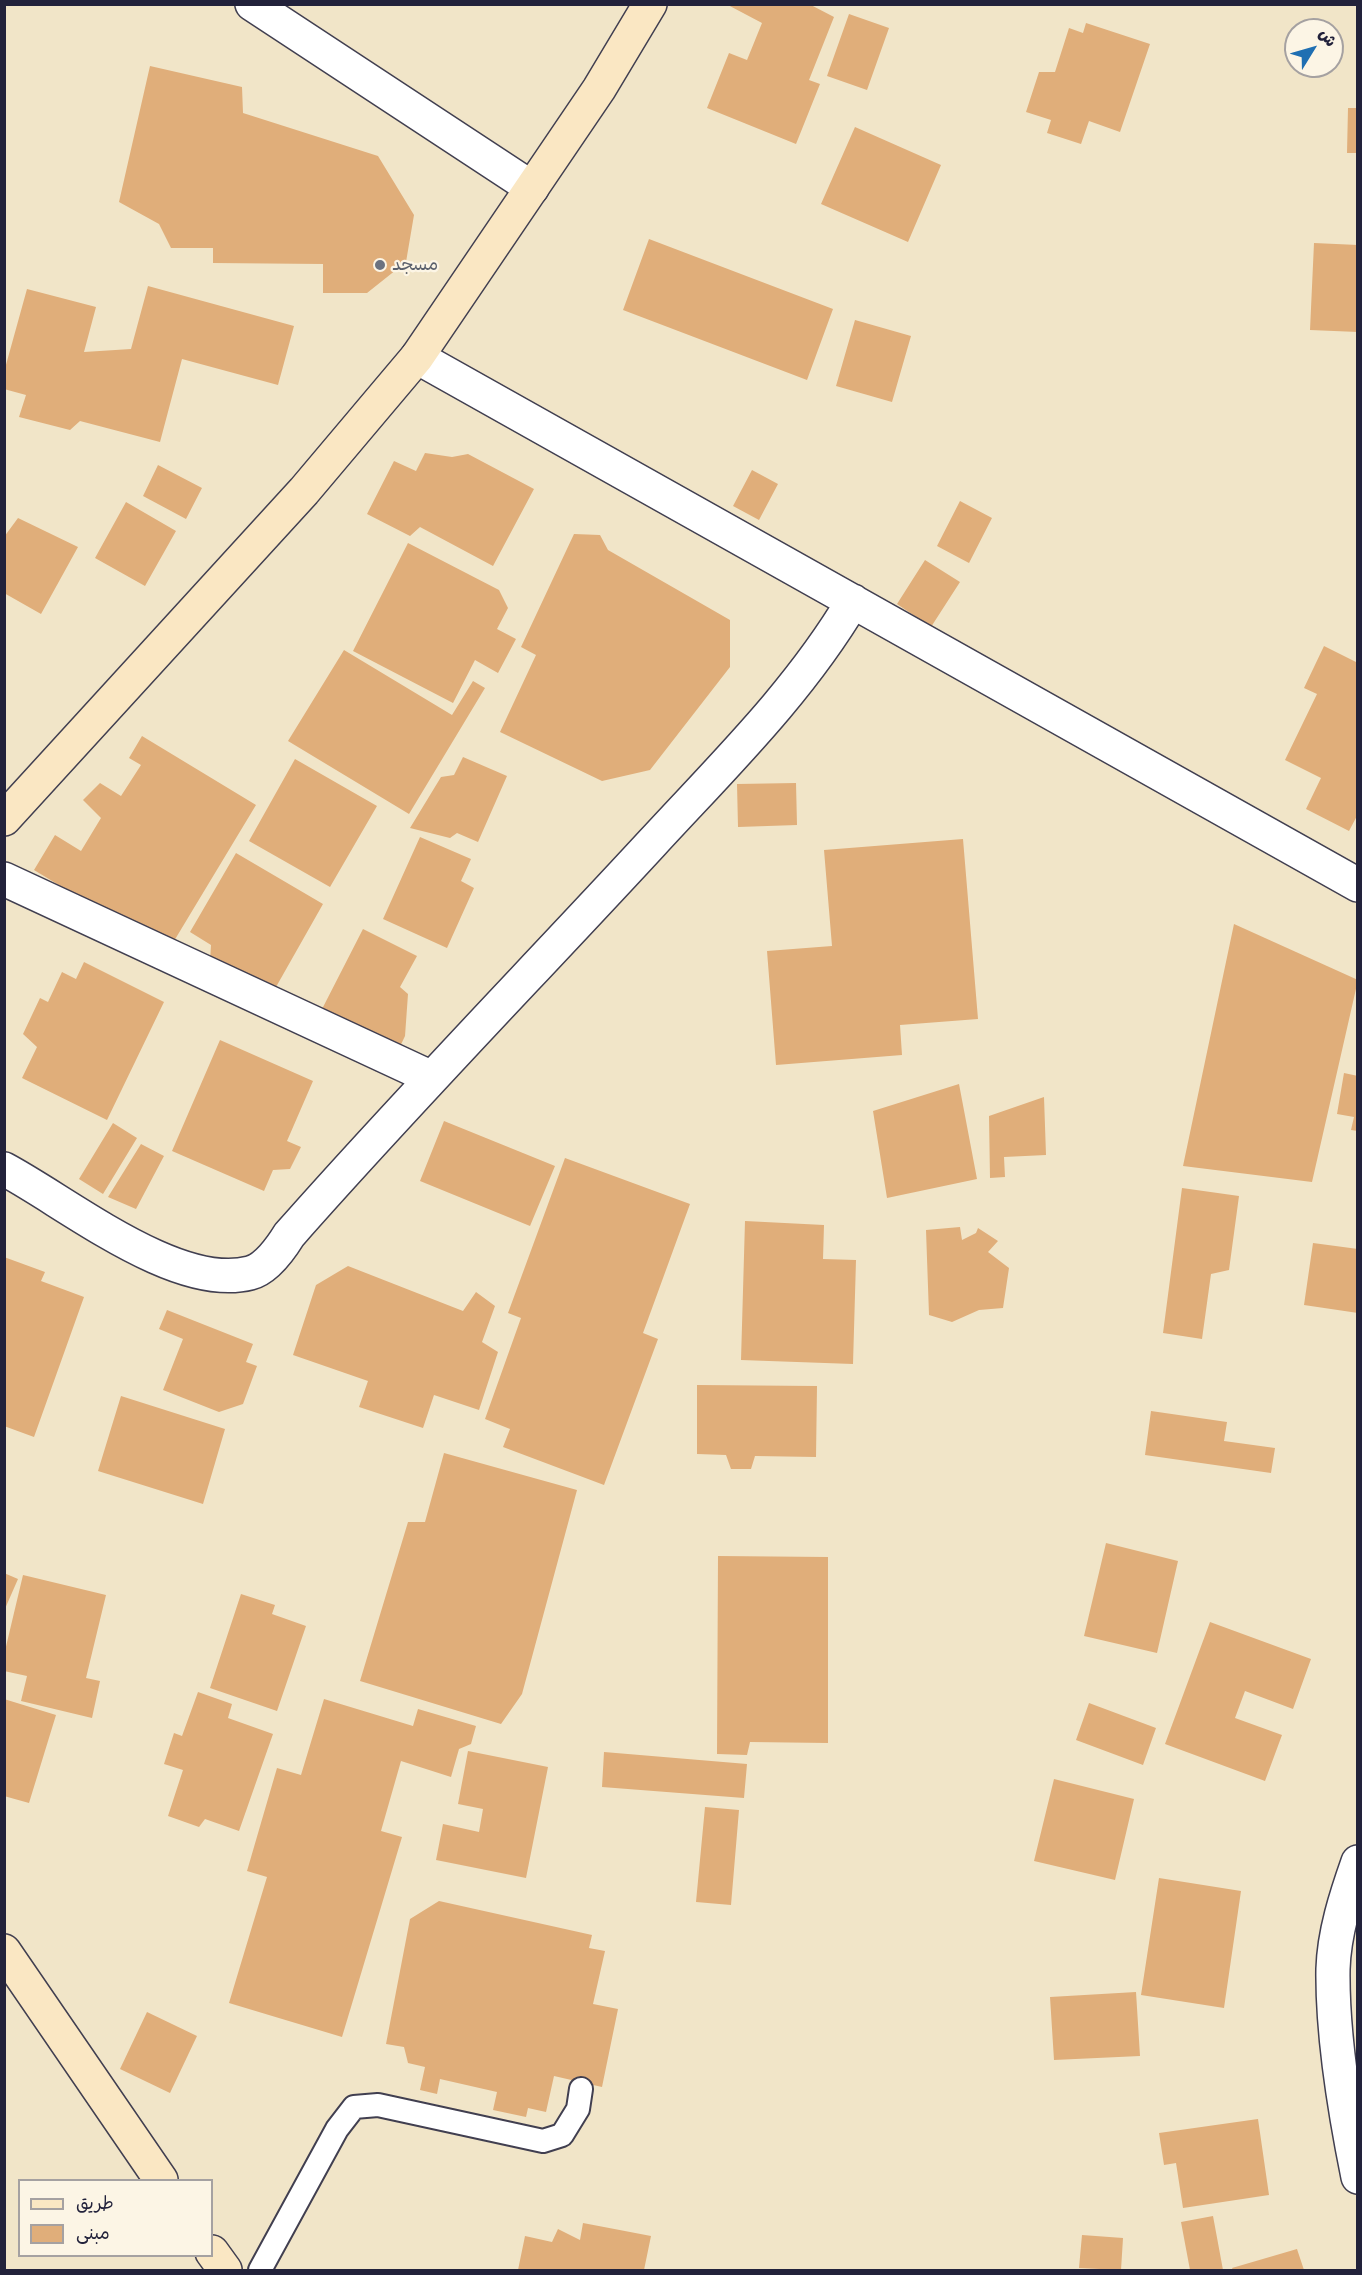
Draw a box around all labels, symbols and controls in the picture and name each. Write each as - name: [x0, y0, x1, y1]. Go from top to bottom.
- north arrow: [1284, 18, 1344, 78]
- text: ش: [1314, 25, 1340, 51]
- place label: مسجد: [392, 254, 438, 276]
- marker: مسجد: [373, 258, 387, 272]
- legend: [18, 2179, 213, 2257]
- text: طريق: [76, 2193, 114, 2214]
- text: مبنى: [76, 2223, 110, 2244]

